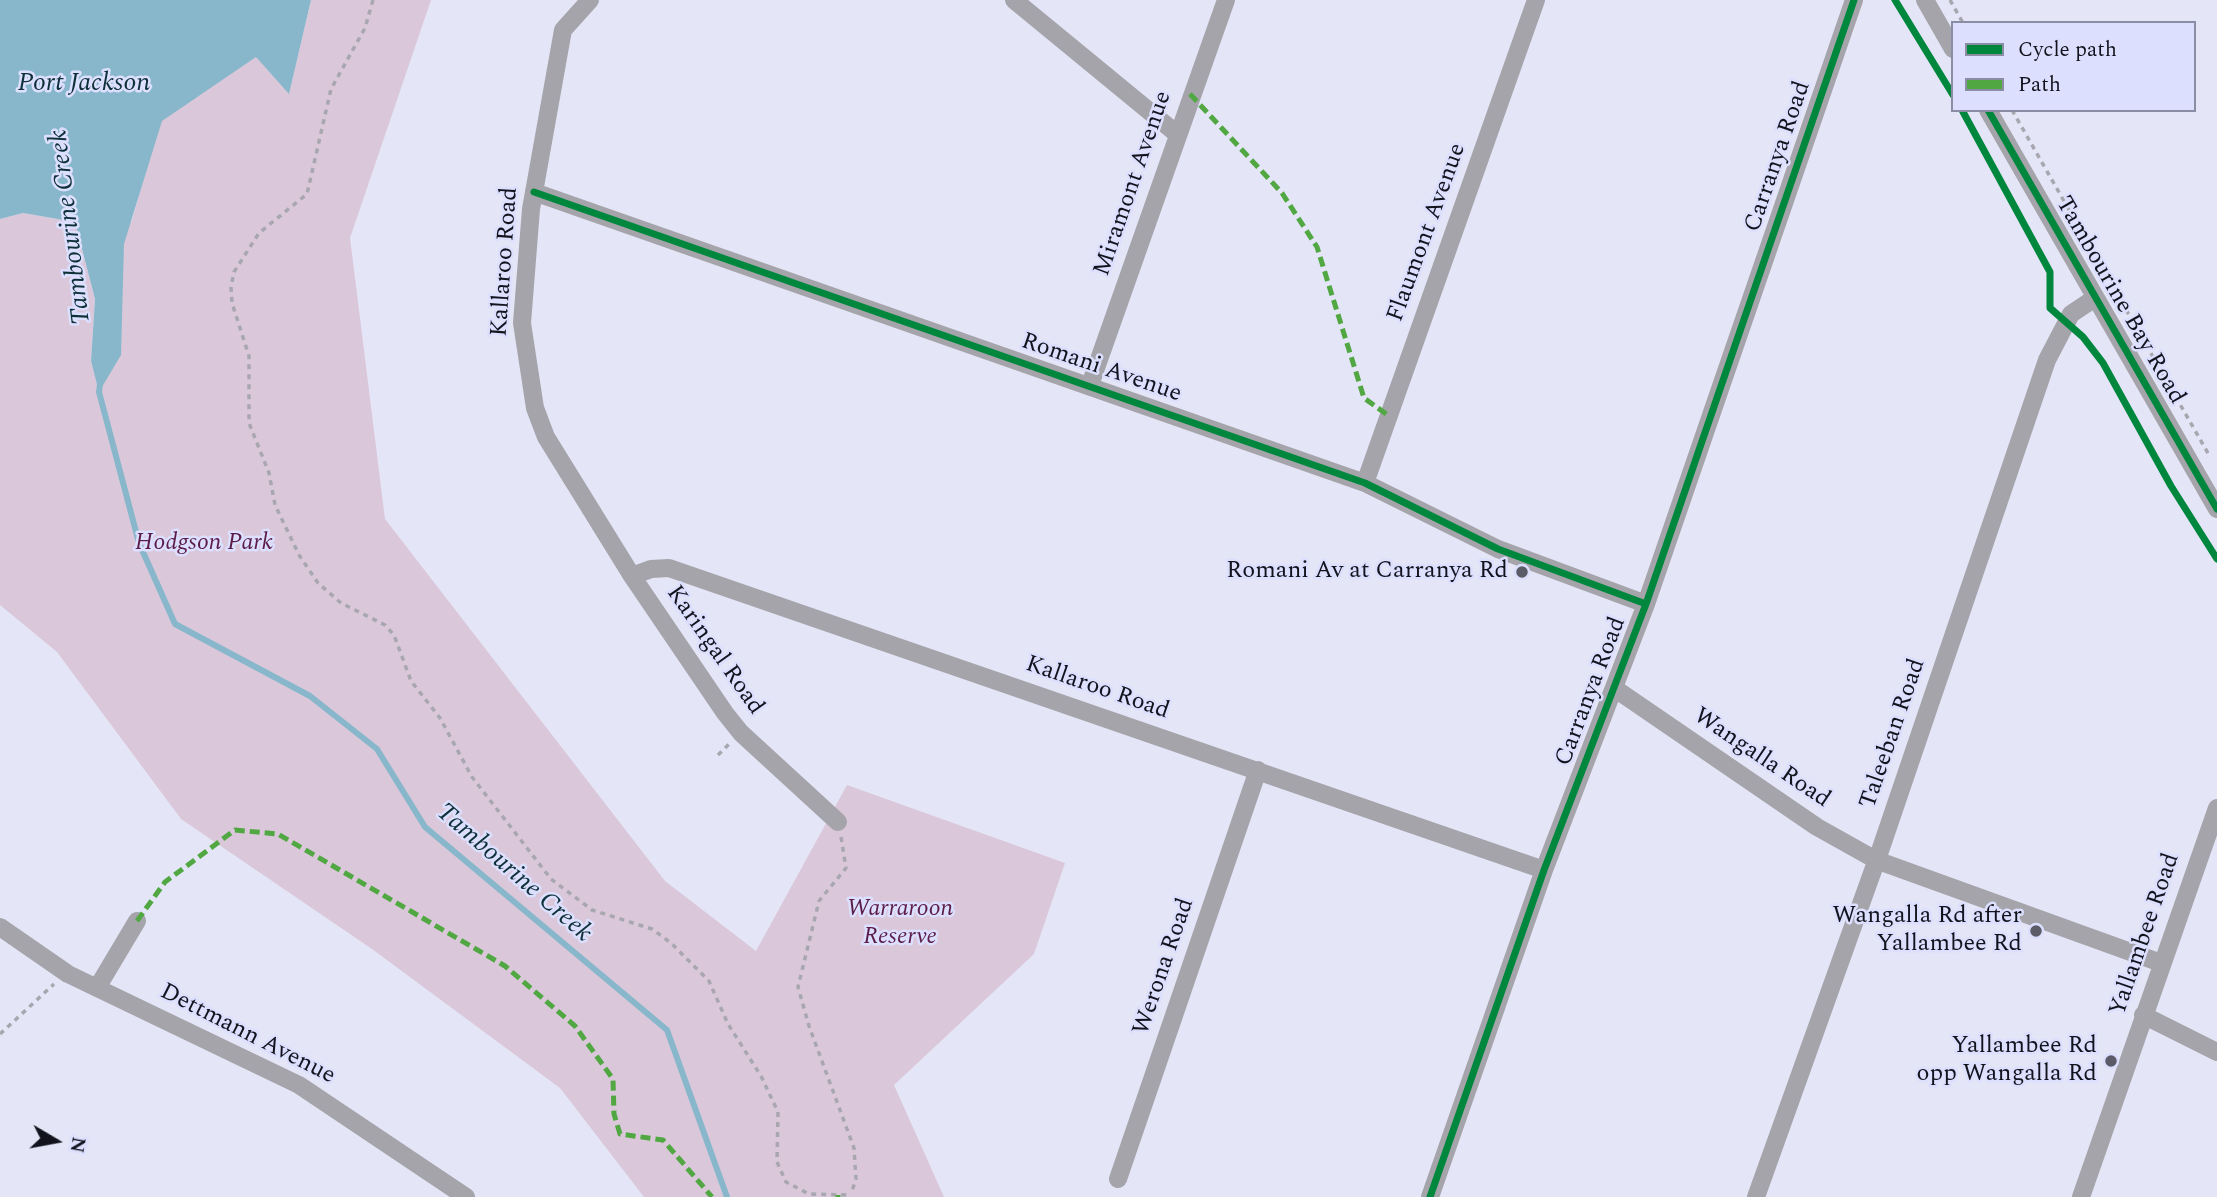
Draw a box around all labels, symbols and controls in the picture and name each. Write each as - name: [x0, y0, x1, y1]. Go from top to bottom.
- legend: [1951, 21, 2196, 112]
- text: Cycle path: [2018, 34, 2117, 66]
- water label: Port Jackson: [18, 69, 150, 101]
- text: Path: [2018, 69, 2061, 101]
- street label: Carranya Road: [1740, 78, 1818, 236]
- street label: Miramont Avenue: [1089, 88, 1179, 280]
- water label: Tambourine Creek: [45, 128, 99, 326]
- street label: Flaumont Avenue: [1382, 140, 1474, 326]
- street label: Kallaroo Road: [486, 186, 526, 338]
- street label: Tambourine Bay Road: [2048, 192, 2190, 410]
- street label: Romani Avenue: [1017, 328, 1185, 410]
- park label: Hodgson Park: [135, 530, 273, 558]
- place label: Romani Av at Carranya Rd: [1226, 558, 1508, 586]
- marker: Romani Av at Carranya Rd: [1514, 564, 1530, 580]
- street label: Karingal Road: [659, 581, 769, 721]
- street label: Carranya Road: [1550, 613, 1634, 771]
- street label: Kallaroo Road: [1021, 651, 1173, 727]
- street label: Taleeban Road: [1855, 655, 1933, 813]
- street label: Wangalla Road: [1687, 703, 1835, 815]
- water label: Tambourine Creek: [429, 798, 597, 950]
- street label: Yallambee Road: [2105, 850, 2187, 1020]
- street label: Werona Road: [1128, 895, 1202, 1039]
- park label: Warraroon Reserve: [847, 896, 953, 952]
- place label: Wangalla Rd after Yallambee Rd: [1832, 903, 2022, 959]
- marker: Wangalla Rd after Yallambee Rd: [2028, 923, 2044, 939]
- street label: Dettmann Avenue: [155, 978, 339, 1092]
- place label: Yallambee Rd opp Wangalla Rd: [1917, 1033, 2097, 1089]
- marker: Yallambee Rd opp Wangalla Rd: [2103, 1053, 2119, 1069]
- north arrow: [21, 1106, 91, 1176]
- text: N: [62, 1135, 93, 1155]

